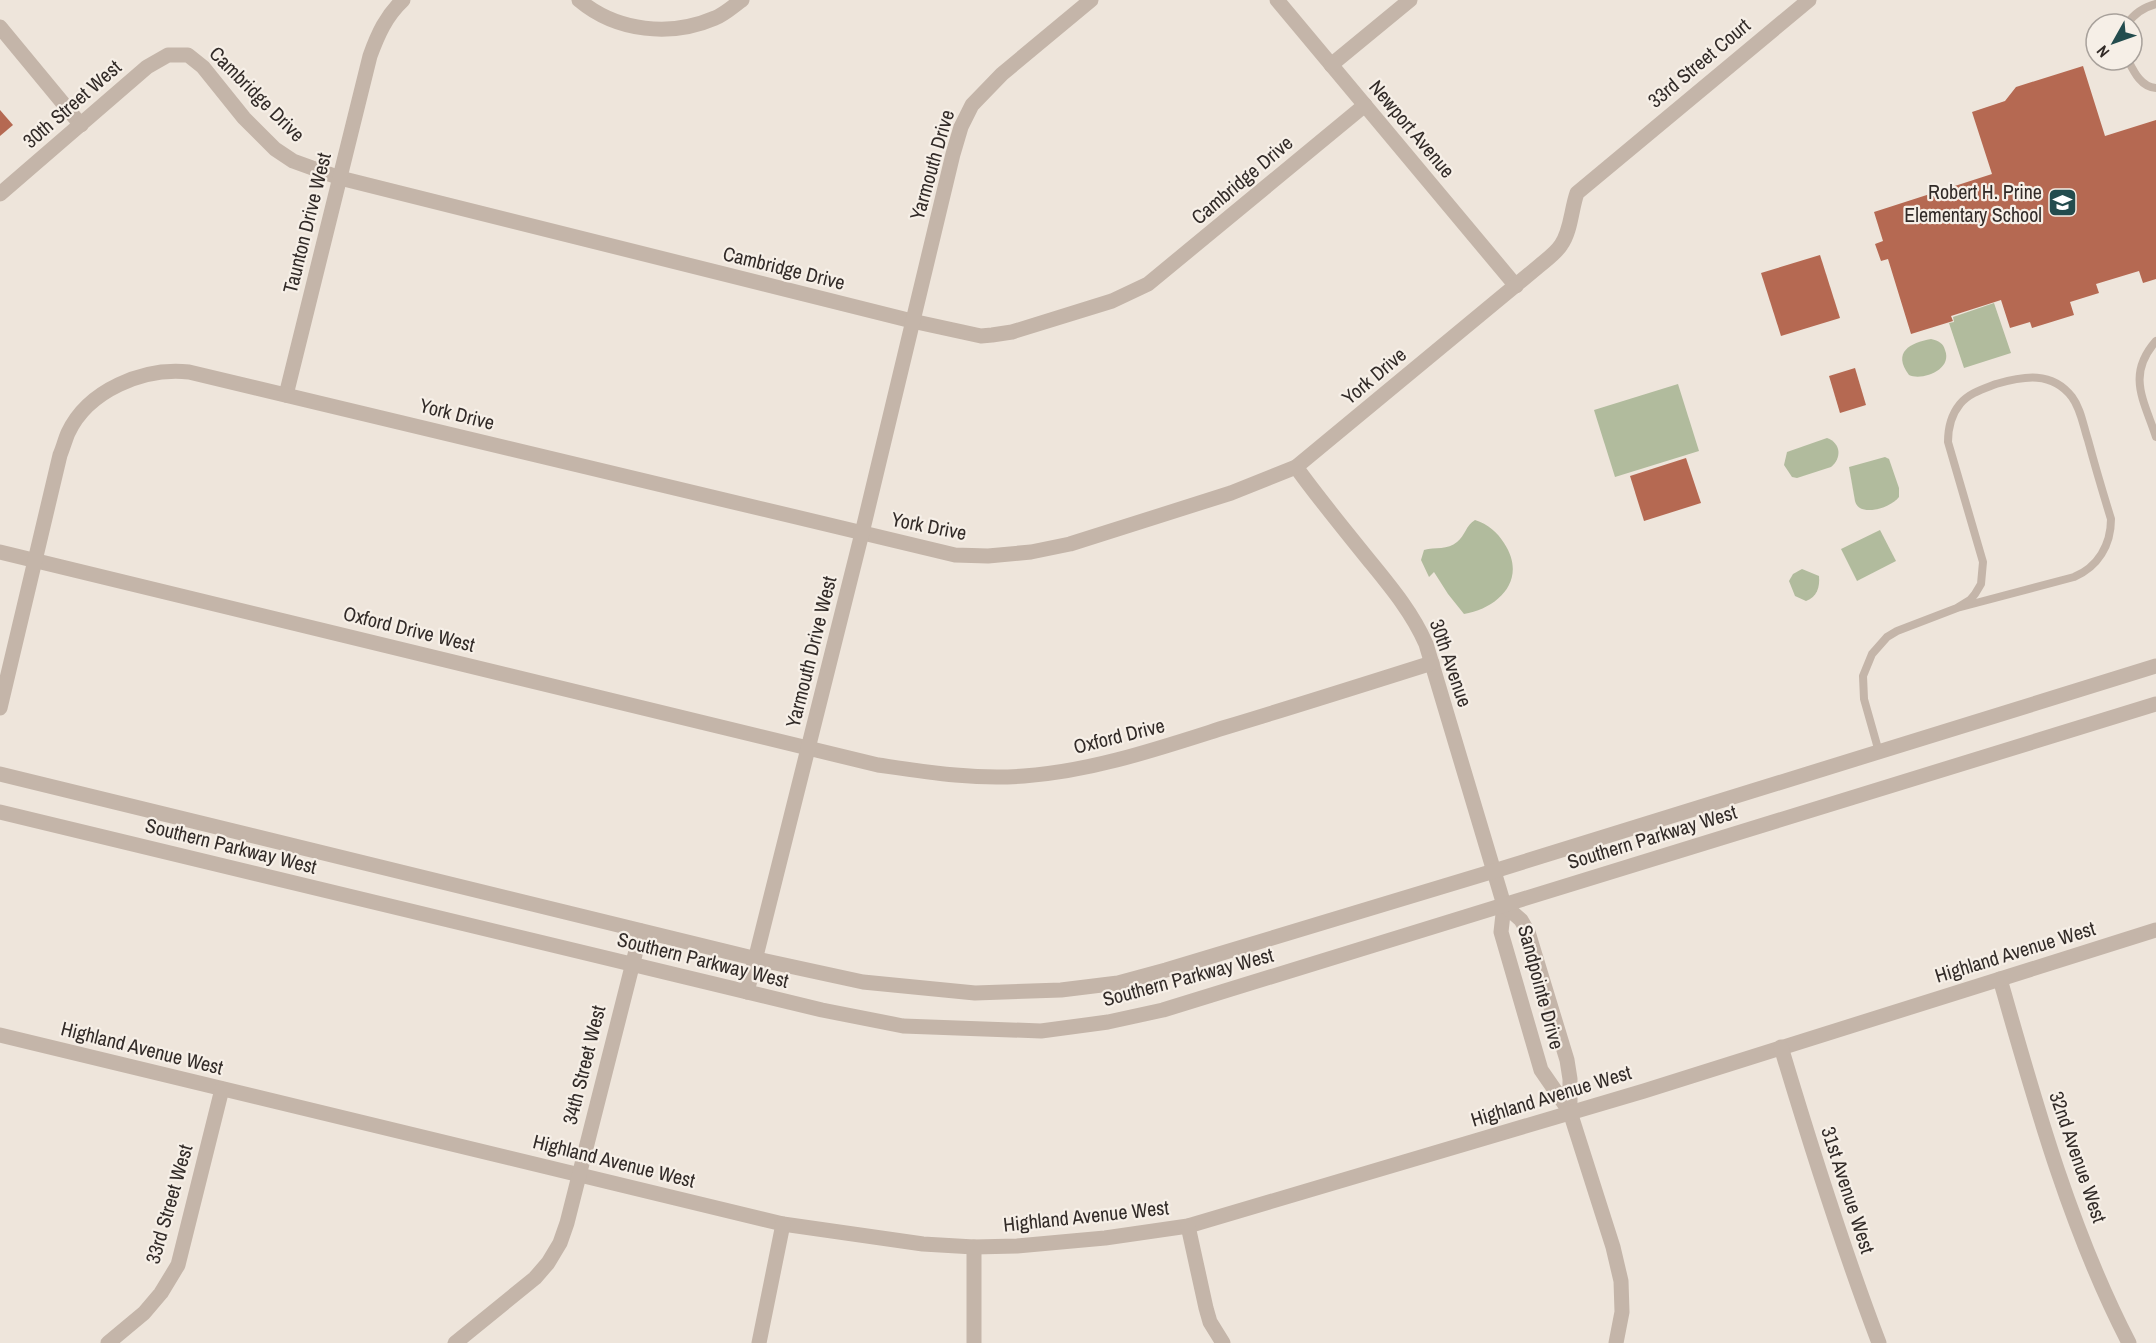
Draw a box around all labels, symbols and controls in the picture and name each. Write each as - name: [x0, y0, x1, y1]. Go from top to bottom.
- street label: 33rd Street Court: [1642, 12, 1756, 113]
- north arrow: [2084, 12, 2144, 72]
- street label: Cambridge Drive: [204, 40, 311, 147]
- text: N: [2091, 41, 2114, 62]
- street label: 30th Street West: [17, 53, 127, 154]
- street label: Newport Avenue: [1363, 74, 1461, 183]
- street label: Yarmouth Drive: [903, 107, 960, 223]
- street label: Cambridge Drive: [1185, 129, 1298, 230]
- street label: Taunton Drive West: [276, 149, 337, 296]
- place label: Robert H. Prine Elementary School: [1904, 178, 2042, 228]
- school or university icon: Robert H. Prine Elementary School: [2047, 187, 2079, 219]
- street label: Cambridge Drive: [720, 239, 848, 296]
- street label: York Drive: [1336, 341, 1412, 410]
- street label: York Drive: [417, 391, 497, 436]
- street label: York Drive: [889, 505, 969, 546]
- street label: Yarmouth Drive West: [779, 573, 843, 730]
- street label: Oxford Drive West: [341, 599, 478, 658]
- street label: 30th Avenue: [1424, 615, 1479, 710]
- street label: Oxford Drive: [1071, 711, 1167, 760]
- street label: Southern Parkway West: [1564, 798, 1740, 875]
- street label: Southern Parkway West: [143, 811, 320, 880]
- street label: Highland Avenue West: [1931, 914, 2099, 989]
- street label: Sandpointe Drive: [1512, 922, 1571, 1052]
- street label: Southern Parkway West: [615, 925, 792, 994]
- street label: Southern Parkway West: [1100, 941, 1277, 1012]
- street label: 34th Street West: [556, 1002, 611, 1127]
- street label: Highland Avenue West: [58, 1014, 226, 1081]
- street label: Highland Avenue West: [1467, 1058, 1635, 1133]
- street label: 32nd Avenue West: [2043, 1088, 2114, 1226]
- street label: 31st Avenue West: [1815, 1123, 1882, 1257]
- street label: Highland Avenue West: [530, 1127, 698, 1194]
- street label: 33rd Street West: [139, 1141, 199, 1267]
- street label: Highland Avenue West: [1002, 1193, 1170, 1238]

